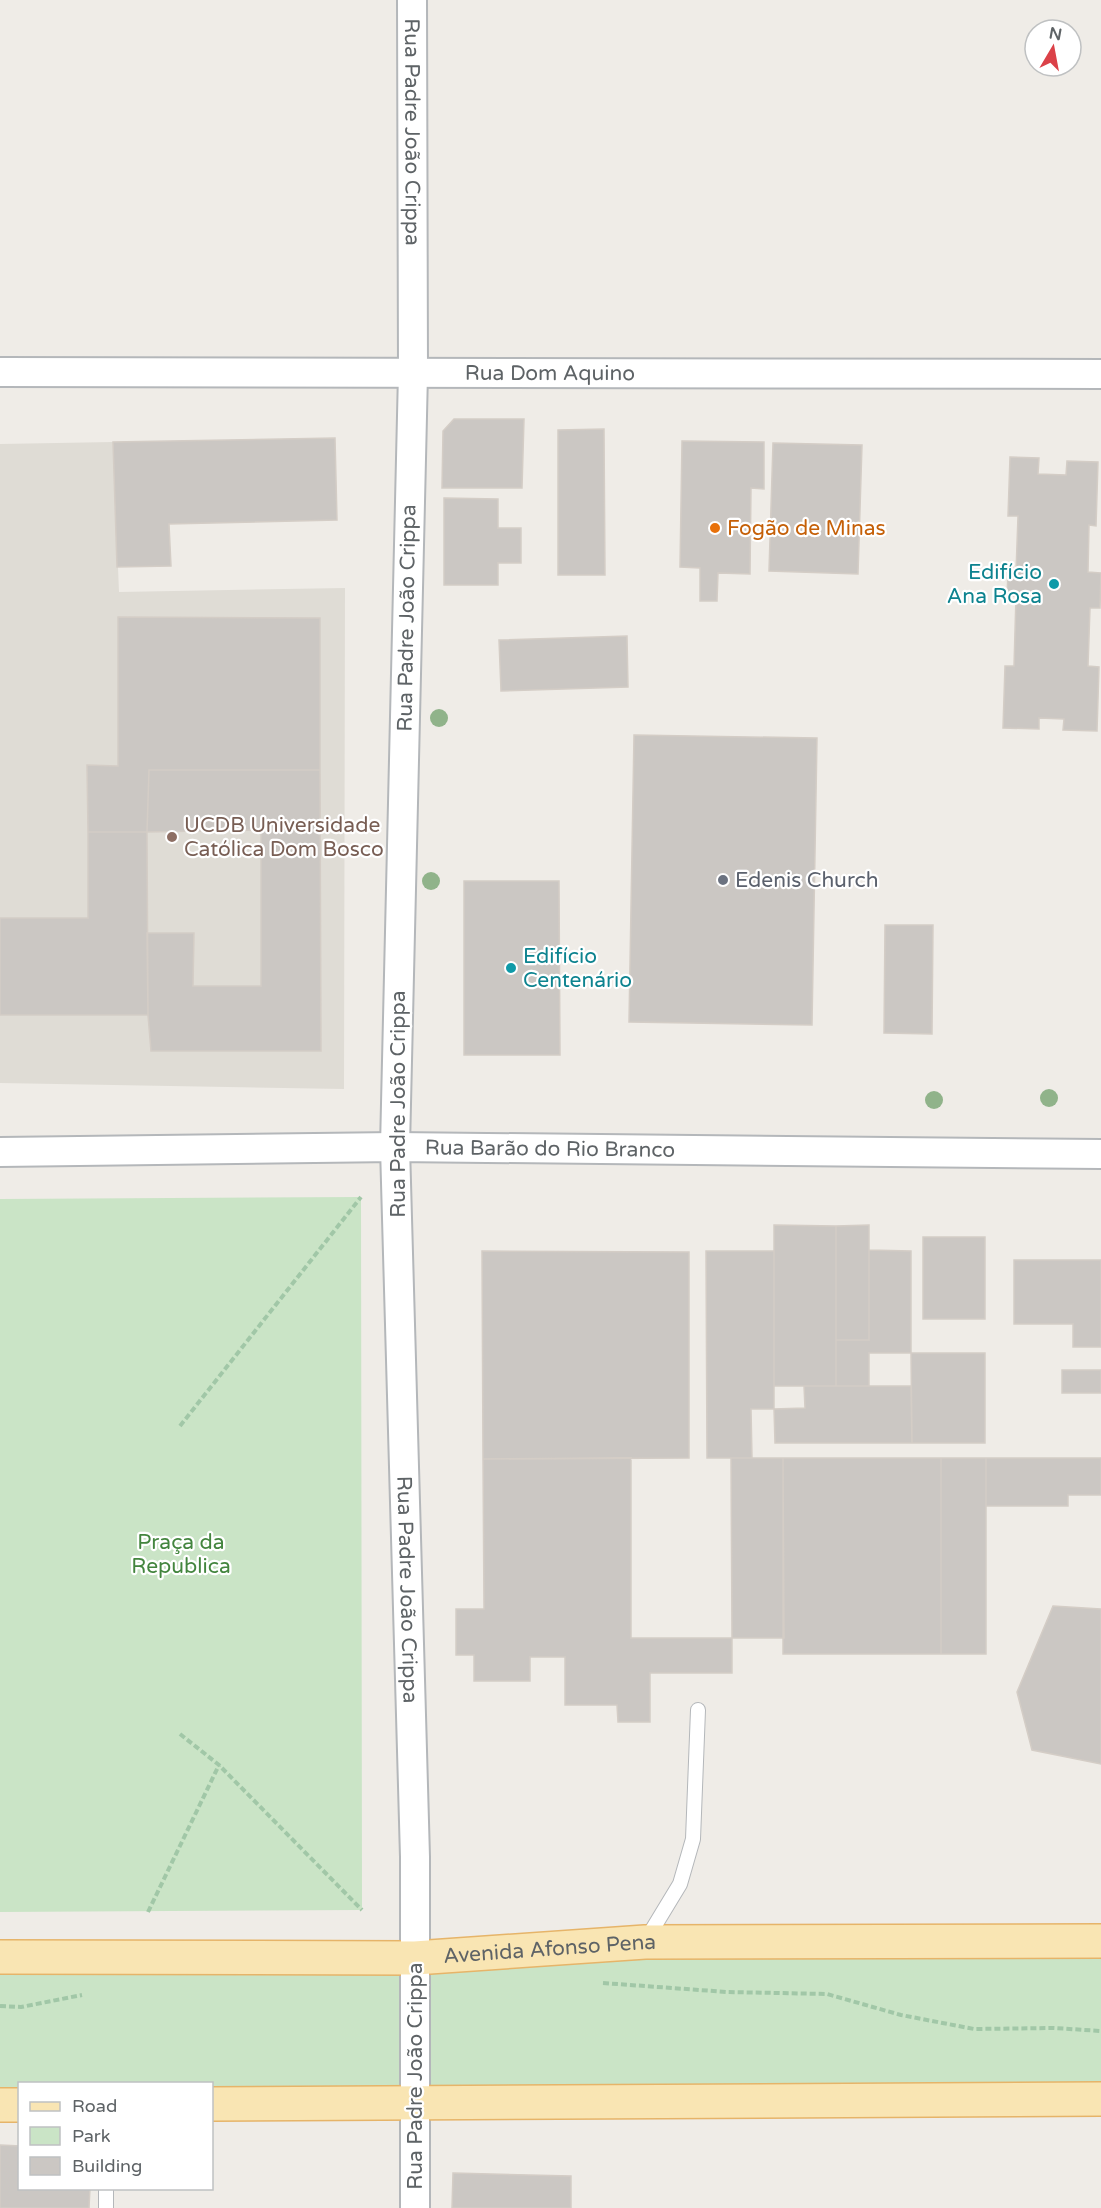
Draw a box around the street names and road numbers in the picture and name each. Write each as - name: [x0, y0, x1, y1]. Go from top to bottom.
- street label: Rua Padre João Crippa: [400, 18, 425, 246]
- street label: Rua Dom Aquino: [465, 360, 635, 386]
- street label: Rua Padre João Crippa: [393, 504, 421, 732]
- street label: Rua Padre João Crippa: [386, 990, 411, 1218]
- street label: Rua Barão do Rio Branco: [425, 1135, 675, 1162]
- street label: Rua Padre João Crippa: [392, 1476, 423, 1704]
- street label: Avenida Afonso Pena: [442, 1929, 656, 1969]
- street label: Rua Padre João Crippa: [403, 1962, 428, 2190]

